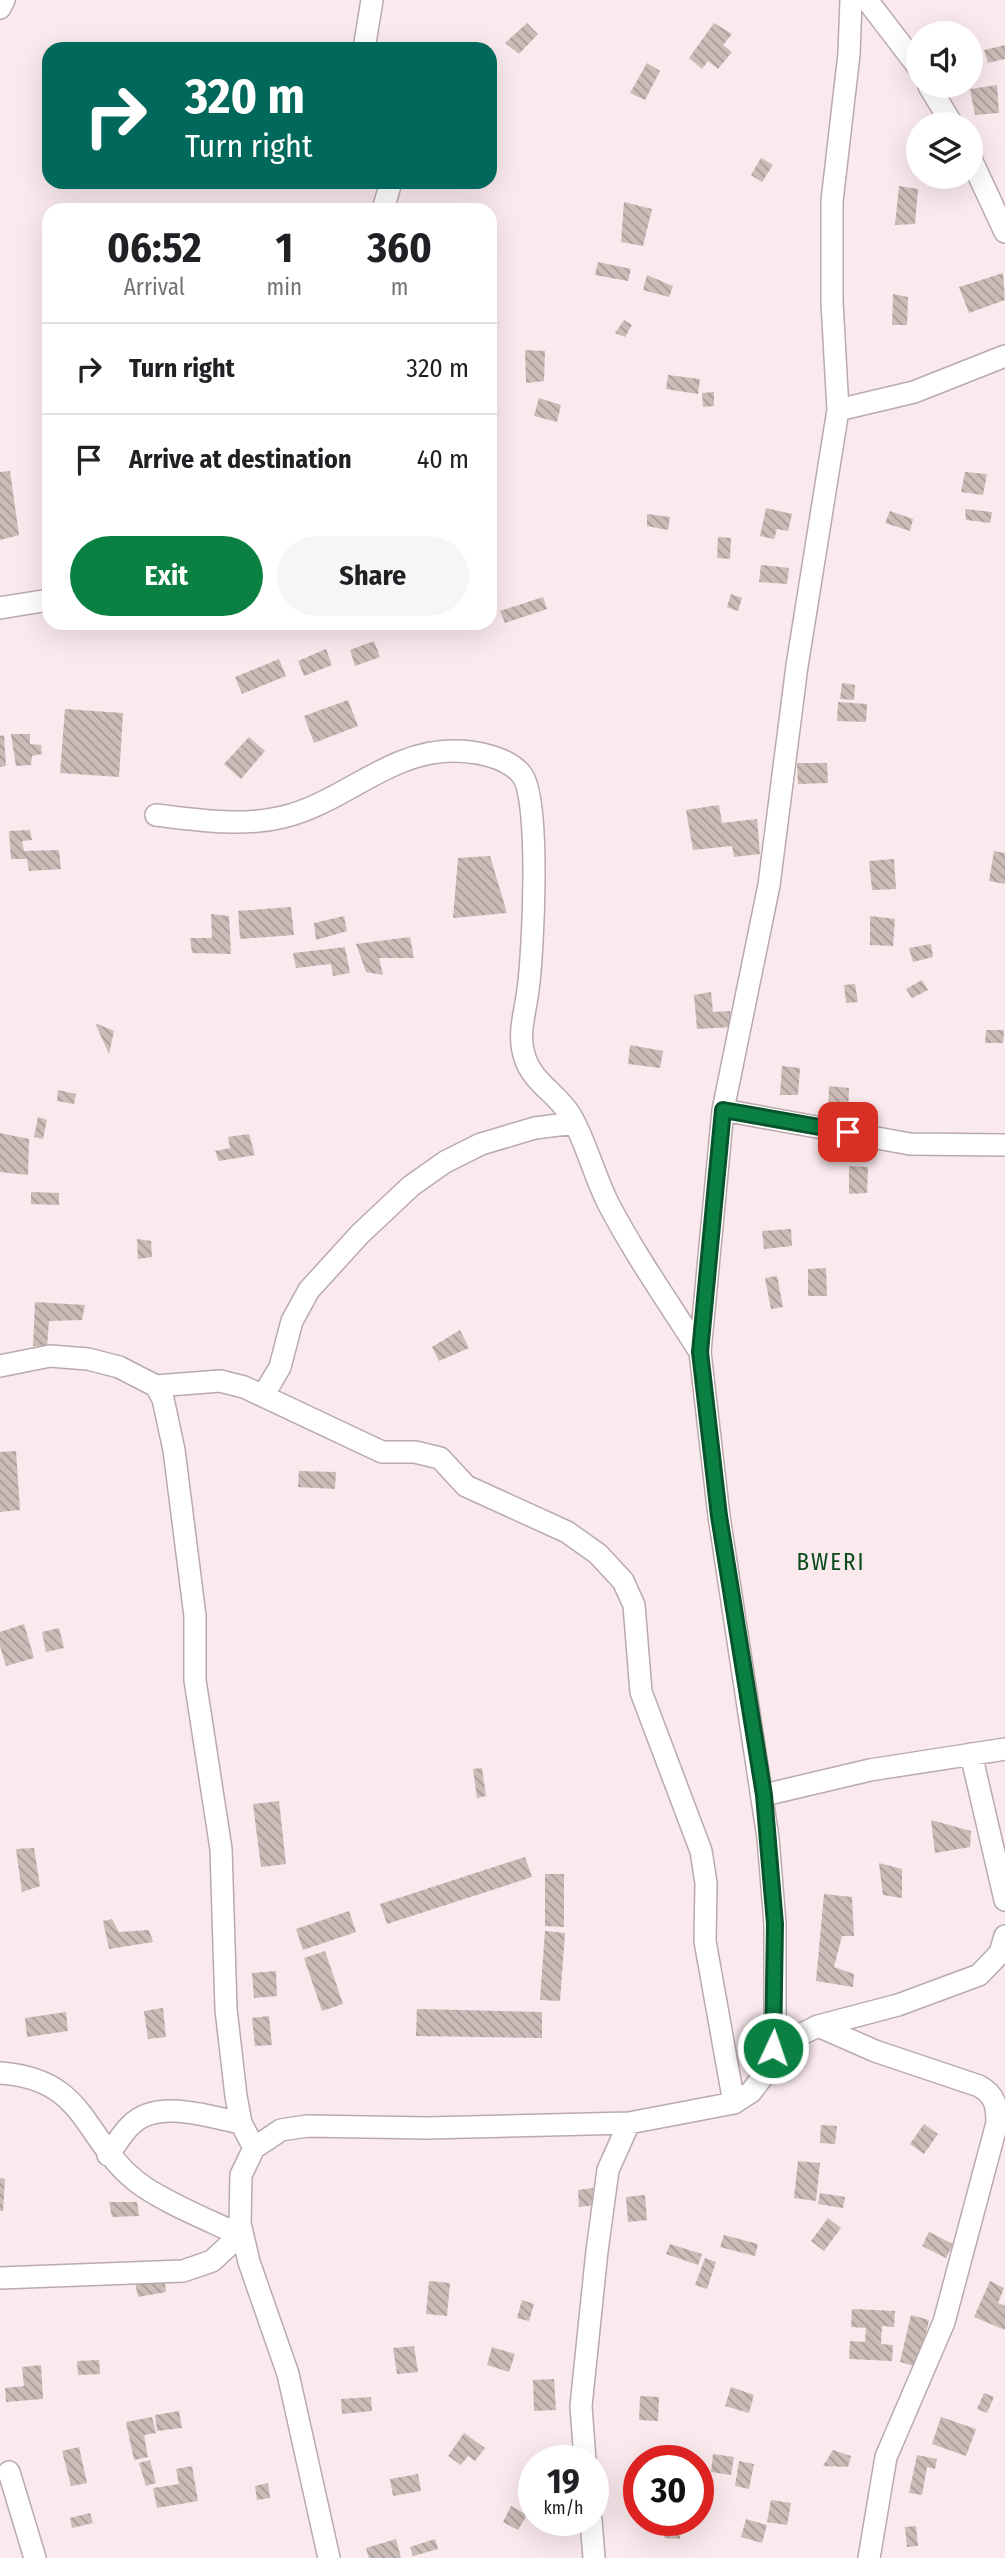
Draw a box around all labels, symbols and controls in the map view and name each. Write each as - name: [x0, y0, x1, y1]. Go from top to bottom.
- map controls: [906, 21, 983, 189]
- button: sound: [906, 21, 983, 98]
- text: 320 m: [185, 67, 305, 126]
- icon: right: [70, 70, 161, 161]
- button: layers: [906, 112, 983, 189]
- text: Turn right: [185, 127, 312, 165]
- text: 06:52: [107, 223, 201, 273]
- text: 1: [275, 223, 293, 273]
- text: 360: [367, 223, 432, 273]
- text: Arrival: [124, 273, 185, 301]
- text: min: [267, 273, 302, 301]
- text: m: [391, 273, 408, 301]
- icon: right: [70, 350, 108, 388]
- text: Turn right: [129, 353, 235, 384]
- text: 320 m: [406, 353, 469, 384]
- icon: arrive: [70, 441, 108, 479]
- text: Arrive at destination: [129, 444, 352, 475]
- text: 40 m: [417, 444, 469, 475]
- button: Exit: [70, 536, 263, 616]
- button: Share: [277, 536, 469, 616]
- pin: [818, 1102, 878, 1162]
- icon: arrive: [829, 1113, 867, 1151]
- district label: BWERI: [796, 1548, 866, 1576]
- position arrow: [736, 2011, 810, 2085]
- speed limit sign: 30: [623, 2445, 714, 2536]
- text: 19: [547, 2460, 580, 2502]
- text: km/h: [543, 2497, 584, 2519]

